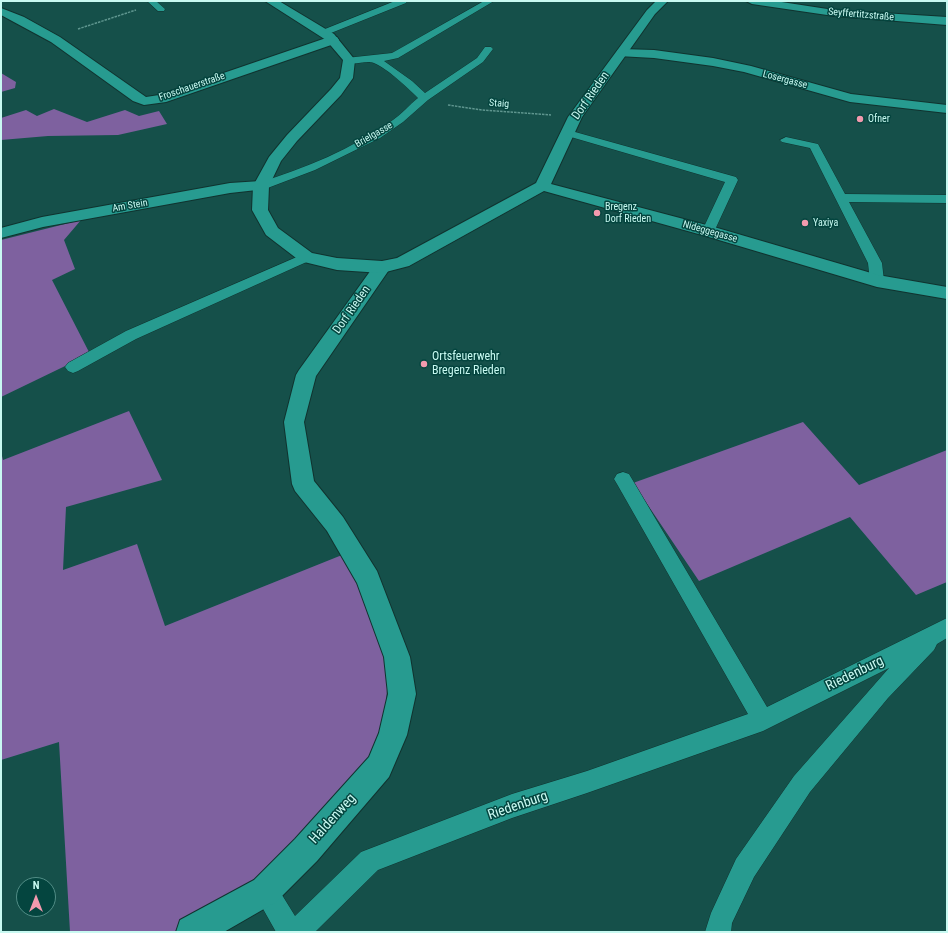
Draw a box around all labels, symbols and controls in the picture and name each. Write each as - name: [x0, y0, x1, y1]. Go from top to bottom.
- street label: Seyffertitzstraße: [828, 6, 894, 24]
- street label: Losergasse: [761, 68, 809, 92]
- street label: Dorf Rieden: [569, 69, 613, 123]
- street label: Froschauerstraße: [157, 70, 227, 104]
- street label: Staig: [489, 97, 509, 111]
- place label: Ofner: [868, 113, 890, 125]
- marker: Ofner: [855, 114, 865, 124]
- street label: Brielgasse: [353, 119, 395, 151]
- street label: Am Stein: [111, 197, 149, 215]
- place label: Bregenz Dorf Rieden: [605, 201, 651, 224]
- marker: Bregenz Dorf Rieden: [592, 208, 602, 218]
- place label: Yaxiya: [813, 217, 838, 229]
- street label: Nideggegasse: [681, 218, 739, 246]
- marker: Yaxiya: [800, 218, 810, 228]
- street label: Dorf Rieden: [330, 283, 374, 337]
- place label: Ortsfeuerwehr Bregenz Rieden: [432, 350, 505, 378]
- marker: Ortsfeuerwehr Bregenz Rieden: [419, 359, 429, 369]
- street label: Riedenburg: [823, 653, 887, 695]
- street label: Riedenburg: [486, 788, 550, 824]
- street label: Haldenweg: [306, 791, 360, 847]
- north arrow: [16, 877, 56, 917]
- text: N: [33, 879, 39, 892]

